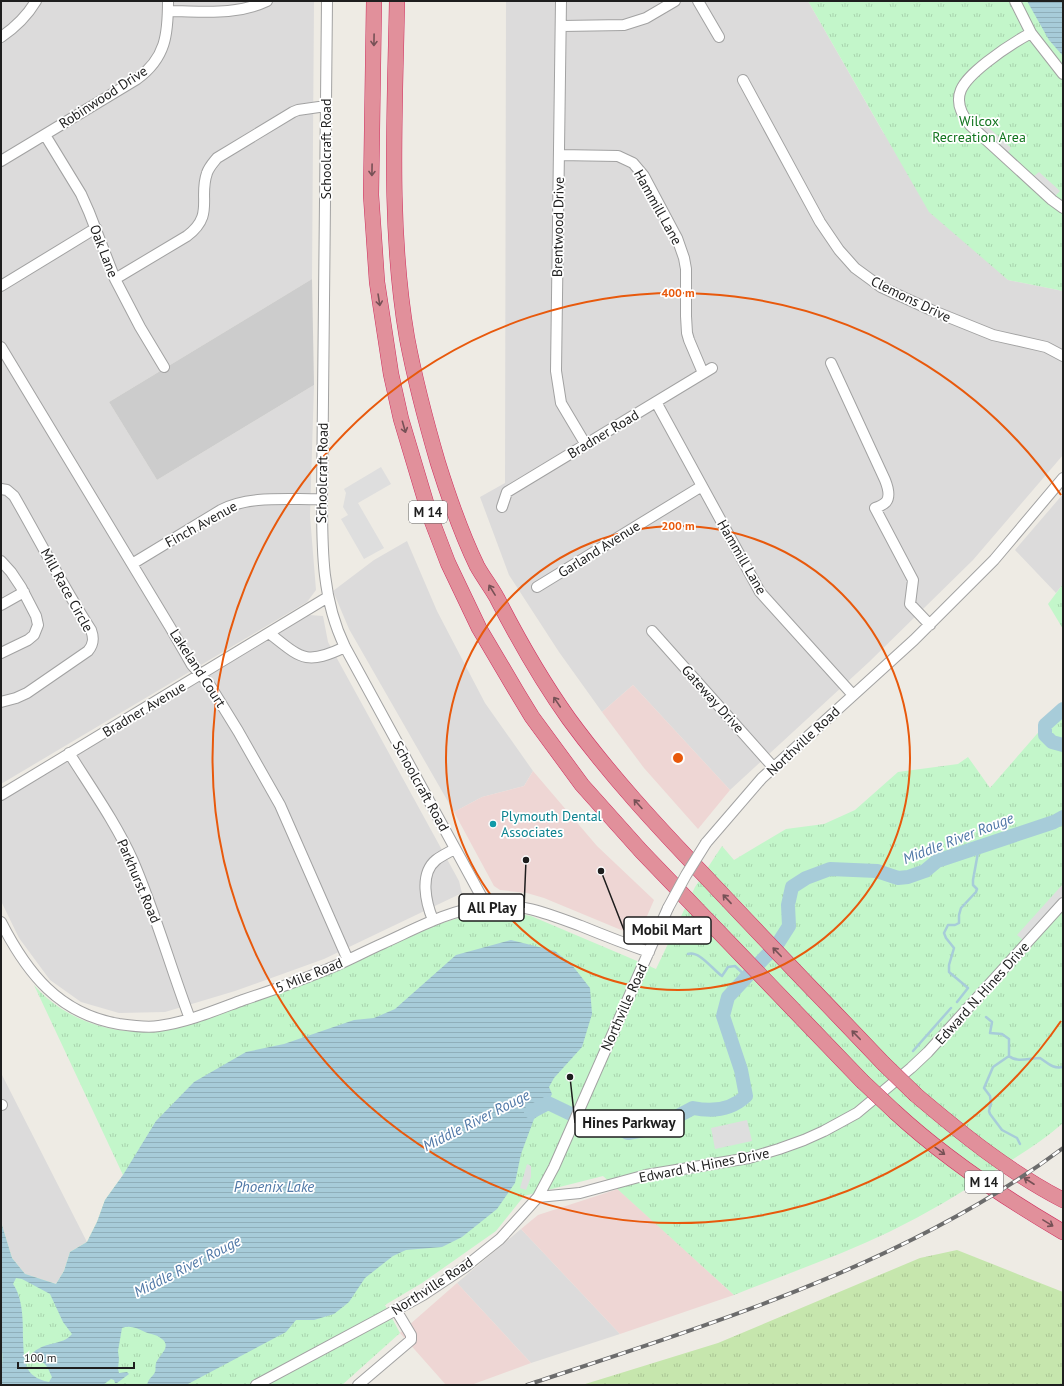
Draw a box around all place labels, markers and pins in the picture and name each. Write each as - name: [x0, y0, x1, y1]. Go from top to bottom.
- centre of rings: [671, 751, 685, 765]
- place label: Plymouth Dental Associates: [501, 807, 602, 841]
- marker: Plymouth Dental Associates: [488, 819, 498, 829]
- callout: All Play: [459, 894, 524, 921]
- callout: Mobil Mart: [624, 917, 711, 944]
- callout: Hines Parkway: [575, 1110, 684, 1137]

